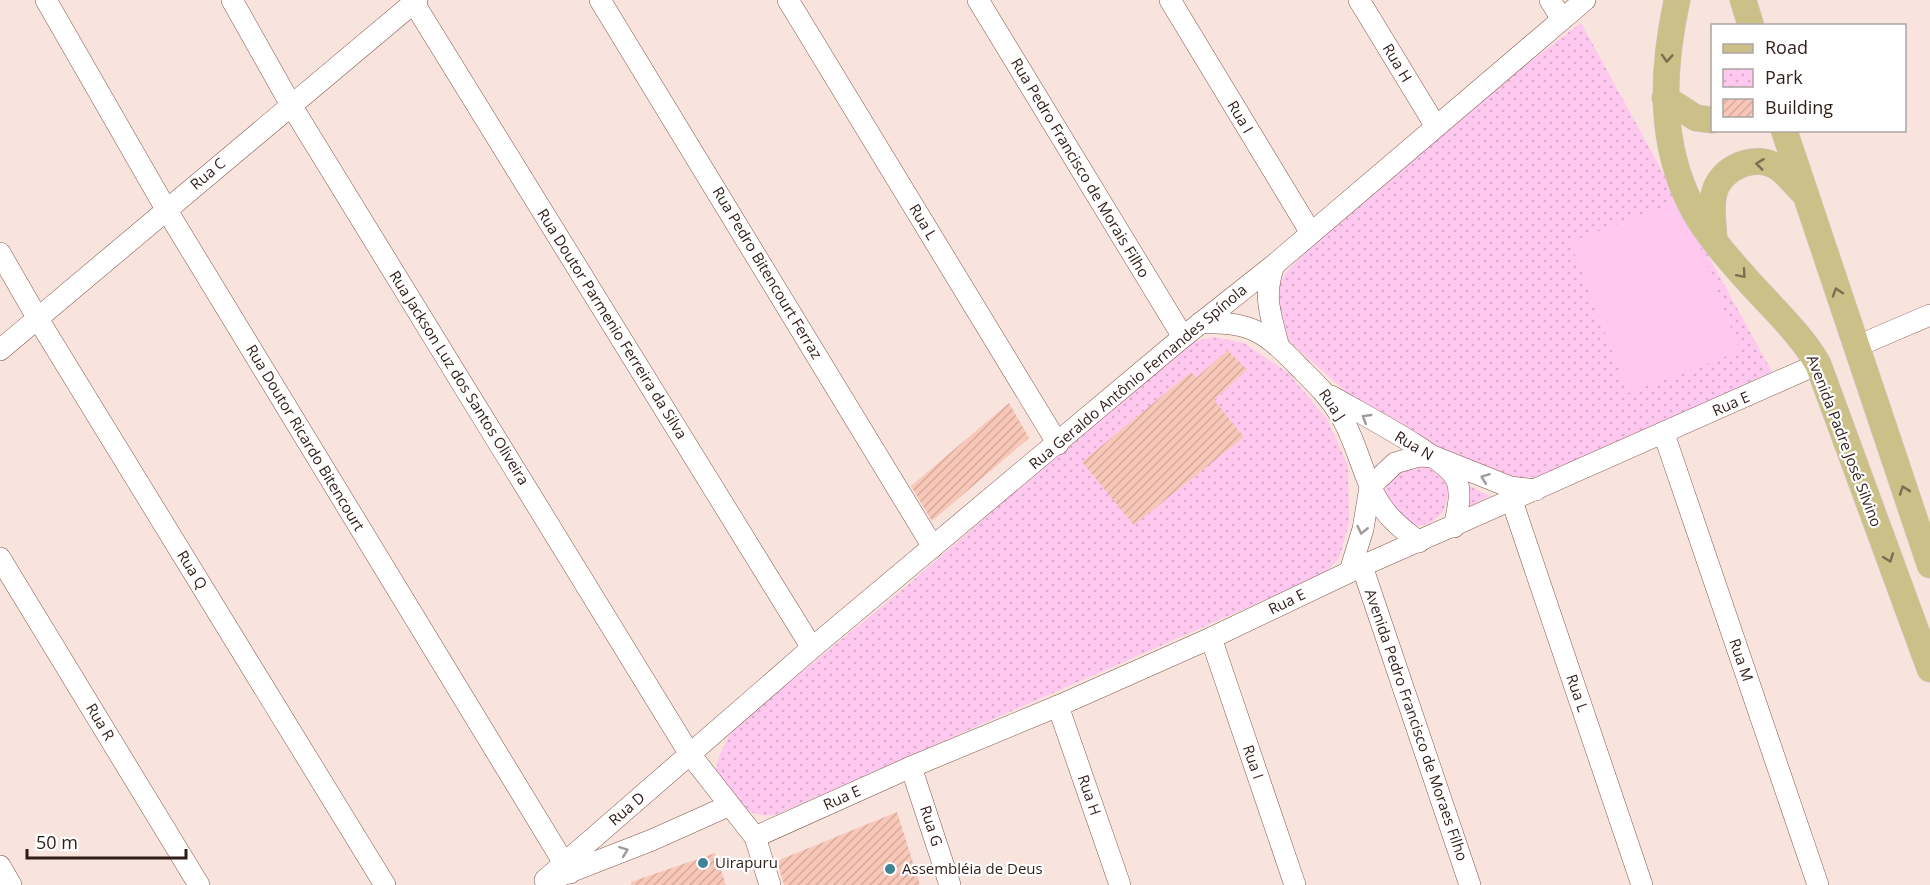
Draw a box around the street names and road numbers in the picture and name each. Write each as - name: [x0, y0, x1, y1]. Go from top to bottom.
- street label: Rua H: [1379, 39, 1417, 86]
- street label: Rua Pedro Francisco de Morais Filho: [1007, 54, 1155, 281]
- street label: Rua I: [1223, 96, 1258, 137]
- street label: Rua C: [186, 153, 229, 194]
- street label: Rua Pedro Bitencourt Ferraz: [708, 183, 827, 362]
- street label: Rua L: [905, 200, 942, 243]
- street label: Rua Doutor Parmenio Ferreira da Silva: [533, 205, 692, 442]
- street label: Rua Jackson Luz dos Santos Oliveira: [385, 267, 534, 488]
- street label: Rua Geraldo Antônio Fernandes Spínola: [1024, 279, 1250, 473]
- street label: Rua Doutor Ricardo Bitencourt: [242, 340, 370, 534]
- street label: Avenida Padre José Silvino: [1803, 352, 1887, 529]
- street label: Rua J: [1315, 384, 1351, 424]
- street label: Rua E: [1709, 386, 1752, 420]
- street label: Rua N: [1391, 426, 1438, 465]
- street label: Rua Q: [173, 546, 213, 593]
- street label: Rua E: [1265, 584, 1308, 619]
- street label: Avenida Pedro Francisco de Moraes Filho: [1361, 586, 1473, 863]
- street label: Rua M: [1725, 636, 1759, 684]
- street label: Rua L: [1562, 671, 1594, 714]
- street label: Rua R: [82, 699, 120, 744]
- street label: Rua I: [1239, 742, 1269, 781]
- street label: Rua H: [1074, 772, 1106, 818]
- street label: Rua E: [820, 780, 863, 814]
- street label: Rua D: [604, 787, 649, 829]
- street label: Rua G: [916, 803, 948, 849]

